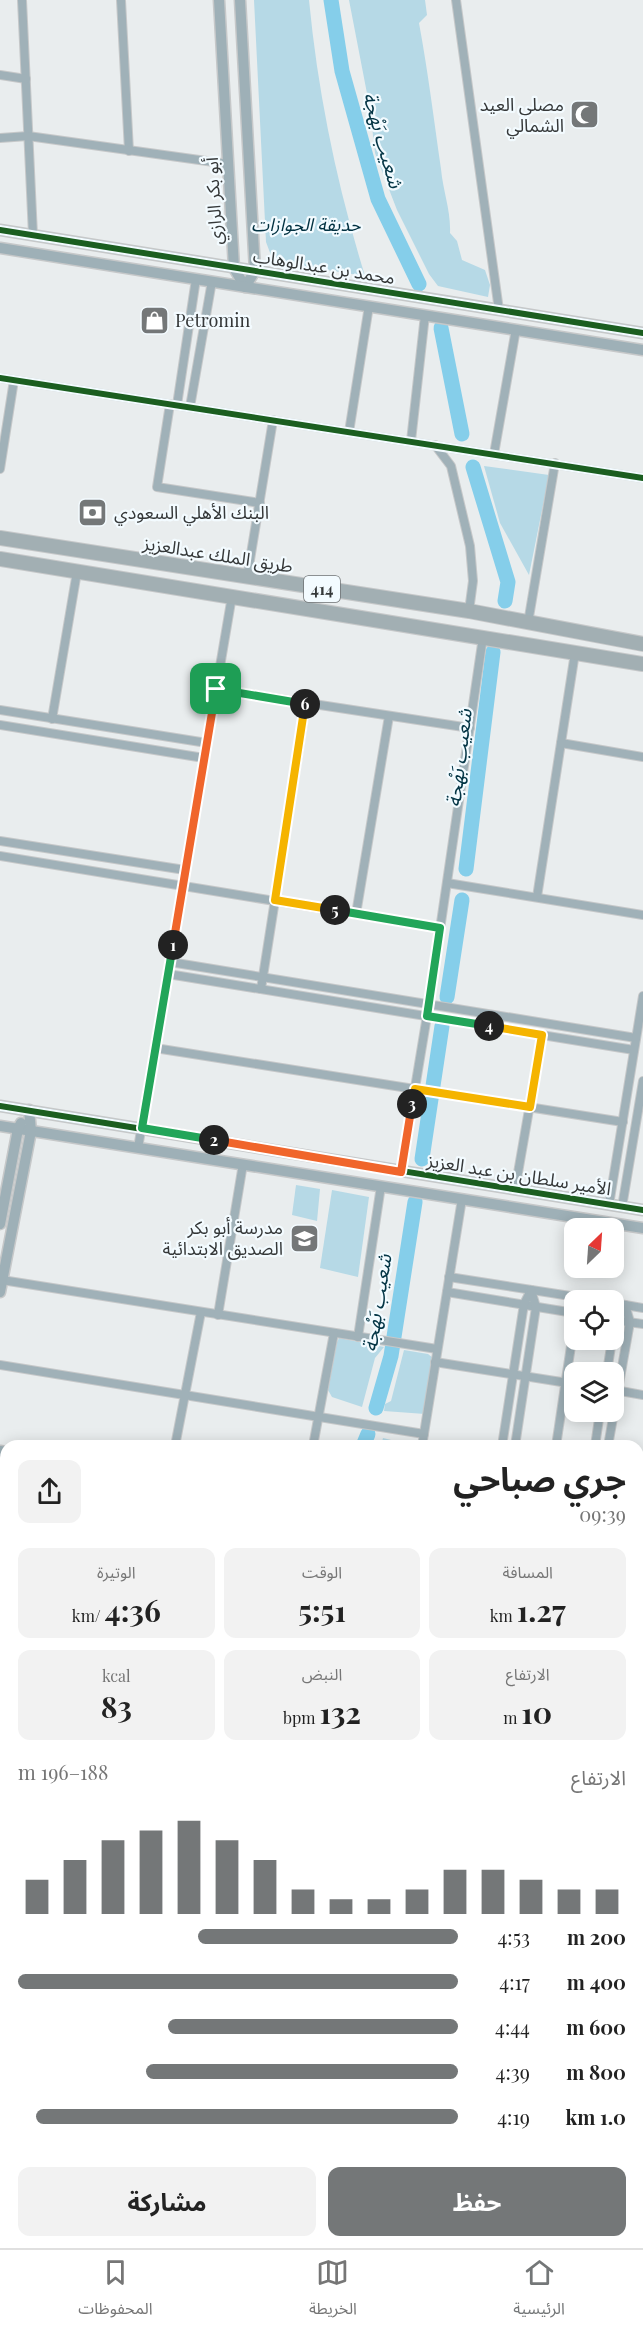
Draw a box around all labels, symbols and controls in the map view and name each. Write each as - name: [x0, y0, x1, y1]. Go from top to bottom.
- water label: شعيب بَهْجة: [358, 89, 411, 191]
- place label: مصلى العيد الشمالي: [480, 92, 564, 139]
- mosque icon: مصلى العيد الشمالي: [569, 99, 601, 131]
- street label: أبو بكر الرازي: [199, 156, 229, 246]
- park label: حديقة الجوازات: [251, 212, 361, 236]
- street label: محمد بن عبدالوهاب: [251, 243, 397, 289]
- shop icon: Petromin: [138, 305, 170, 337]
- place label: Petromin: [175, 308, 251, 332]
- bank icon: البنك الأهلي السعودي: [77, 497, 109, 529]
- place label: البنك الأهلي السعودي: [114, 500, 269, 526]
- street label: طريق الملك عبدالعزيز: [141, 530, 295, 578]
- road number: 414: [304, 576, 340, 602]
- pin: [190, 663, 241, 714]
- icon: arrive: [199, 672, 232, 705]
- pin: 6: [290, 689, 320, 719]
- text: 6: [301, 693, 309, 714]
- water label: شعيب بَهْجة: [438, 707, 477, 808]
- pin: 5: [320, 895, 350, 925]
- text: 5: [331, 899, 339, 920]
- pin: 1: [158, 930, 188, 960]
- text: 1: [170, 934, 176, 955]
- pin: 4: [474, 1011, 504, 1041]
- text: 4: [485, 1015, 493, 1036]
- pin: 3: [397, 1089, 427, 1119]
- text: 3: [408, 1093, 416, 1114]
- pin: 2: [199, 1125, 229, 1155]
- text: 2: [210, 1129, 218, 1150]
- street label: الأمير سلطان بن عبد العزيز: [424, 1147, 613, 1200]
- place label: مدرسة أبو بكر الصديق الابتدائية: [162, 1215, 283, 1260]
- north arrow: [564, 1218, 624, 1278]
- map controls: [564, 1218, 624, 1422]
- school or university icon: مدرسة أبو بكر الصديق الابتدائية: [288, 1222, 320, 1254]
- water label: شعيب بَهْجة: [354, 1252, 397, 1354]
- button: locate: [564, 1290, 624, 1350]
- button: layers: [564, 1362, 624, 1422]
- text: جري صباحي: [453, 1455, 626, 1499]
- button: share: [18, 1460, 81, 1523]
- text: 09:39: [579, 1500, 626, 1527]
- text: الوتيرة: [97, 1561, 136, 1582]
- text: الوقت: [302, 1561, 342, 1582]
- text: المسافة: [502, 1561, 553, 1582]
- text: 4:36: [105, 1590, 161, 1630]
- text: 5:51: [298, 1590, 346, 1630]
- text: 1.27: [517, 1590, 566, 1630]
- text: /km: [72, 1605, 105, 1626]
- text: km: [490, 1605, 517, 1626]
- text: النبض: [302, 1663, 342, 1684]
- text: الارتفاع: [506, 1663, 550, 1684]
- text: kcal: [102, 1665, 131, 1686]
- text: 83: [101, 1686, 132, 1726]
- text: 132: [319, 1692, 361, 1732]
- text: 10: [521, 1692, 552, 1732]
- text: bpm: [283, 1707, 319, 1728]
- text: m: [503, 1707, 521, 1728]
- text: 188–196 m: [18, 1758, 108, 1785]
- text: الارتفاع: [571, 1763, 626, 1790]
- text: 4:53: [497, 1923, 530, 1950]
- text: 200 m: [567, 1923, 626, 1950]
- text: 4:17: [499, 1968, 530, 1995]
- text: 400 m: [567, 1968, 626, 1995]
- text: 4:44: [495, 2013, 530, 2040]
- text: 600 m: [566, 2013, 626, 2040]
- text: 4:39: [496, 2058, 530, 2085]
- text: 800 m: [566, 2058, 626, 2085]
- text: 4:19: [497, 2103, 530, 2130]
- text: 1.0 km: [566, 2103, 626, 2130]
- button: مشاركة: [18, 2167, 316, 2236]
- button: حفظ: [328, 2167, 626, 2236]
- tab: المحفوظات: [78, 2256, 153, 2326]
- tab: الخريطة: [309, 2256, 357, 2326]
- tab: الرئيسية: [513, 2256, 565, 2326]

